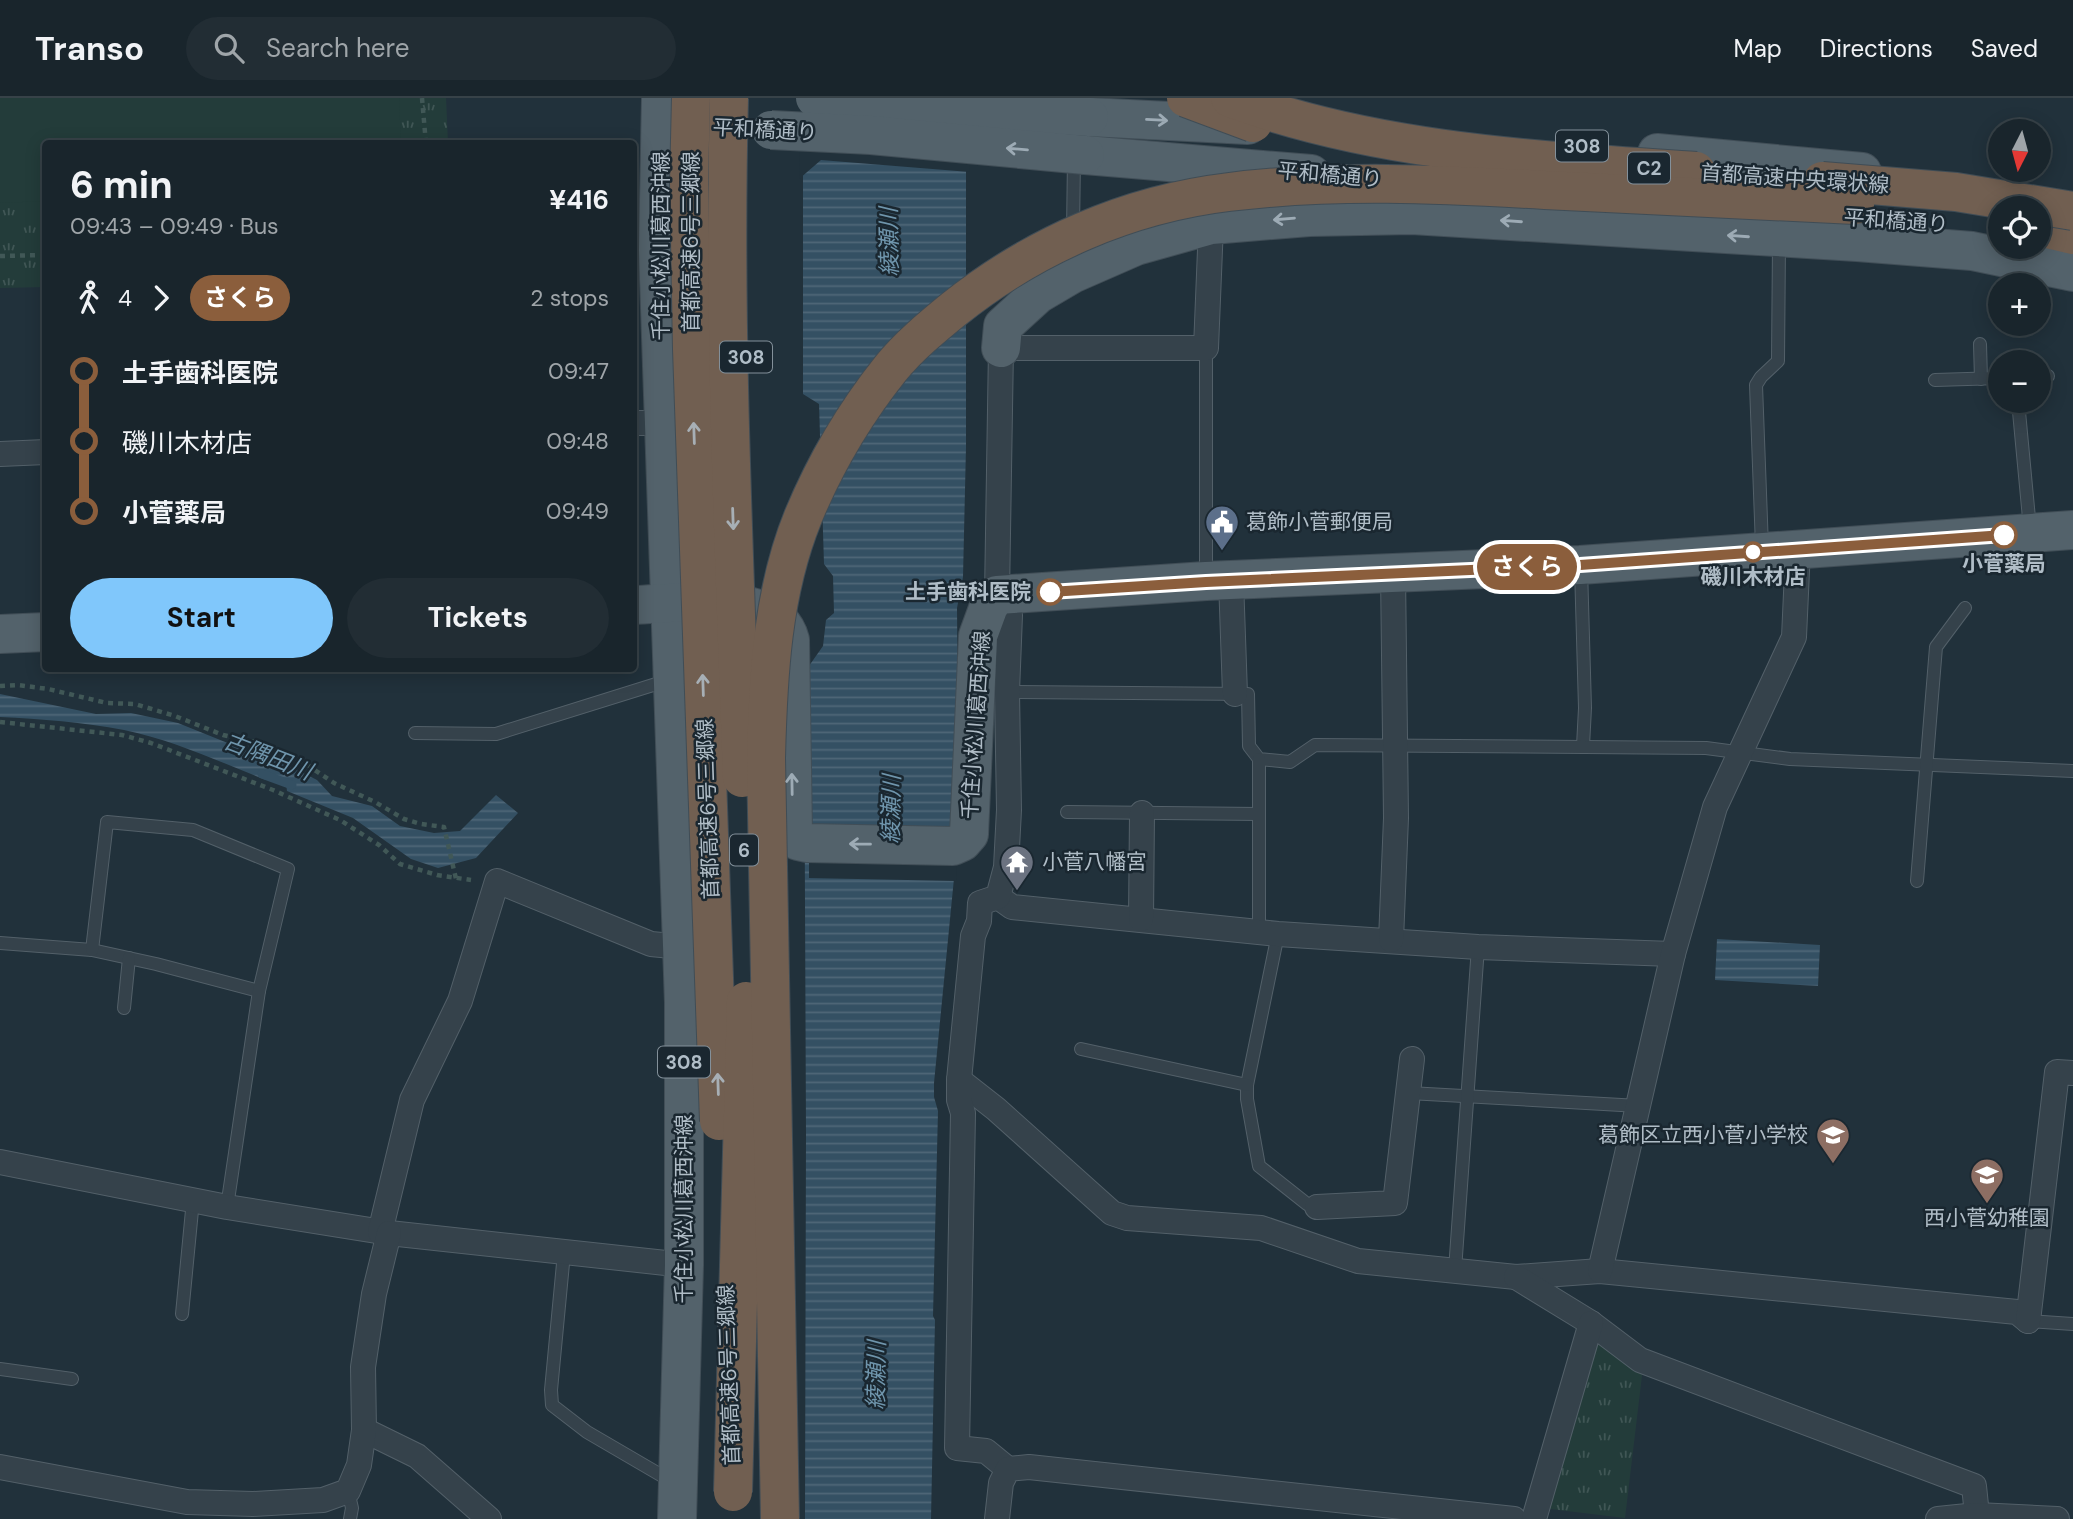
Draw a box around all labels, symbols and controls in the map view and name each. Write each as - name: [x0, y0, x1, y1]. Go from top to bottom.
- search box: [186, 17, 676, 80]
- text: Transo: [35, 27, 144, 70]
- icon: search: [210, 29, 248, 67]
- text: Search here: [266, 31, 410, 65]
- text: Map: [1734, 33, 1782, 64]
- text: Directions: [1820, 33, 1933, 64]
- text: Saved: [1971, 33, 2038, 64]
- street label: 平和橋通り: [712, 113, 818, 147]
- one-way arrow: [1145, 114, 1168, 127]
- north arrow: [1988, 119, 2051, 182]
- map controls: [1988, 119, 2051, 413]
- road number: 308: [1556, 130, 1608, 162]
- one-way arrow: [1006, 142, 1029, 155]
- street label: 首都高速6号三郷線: [677, 151, 705, 333]
- street label: 千住小松川葛西沖線: [647, 152, 675, 341]
- road number: C2: [1628, 152, 1670, 184]
- street label: 平和橋通り: [1276, 156, 1384, 194]
- street label: 首都高速中央環状線: [1700, 158, 1890, 200]
- text: 6 min: [70, 160, 173, 210]
- text: ¥416: [549, 183, 609, 217]
- button: locate: [1988, 196, 2051, 259]
- street label: 平和橋通り: [1843, 203, 1949, 239]
- water label: 綾瀬川: [873, 204, 905, 277]
- text: 09:43 – 09:49 · Bus: [70, 211, 279, 241]
- one-way arrow: [1273, 213, 1296, 226]
- one-way arrow: [1500, 214, 1523, 227]
- one-way arrow: [1727, 229, 1750, 242]
- button: +: [1988, 273, 2051, 336]
- icon: walk: [70, 279, 108, 317]
- icon: forward: [142, 279, 180, 317]
- text: さくら: [204, 282, 276, 313]
- text: 4: [118, 283, 132, 313]
- text: 2 stops: [530, 283, 609, 313]
- road number: 308: [720, 342, 772, 372]
- button: −: [1988, 350, 2051, 413]
- text: 土手歯科医院: [122, 356, 278, 390]
- text: 09:47: [548, 356, 609, 386]
- one-way arrow: [688, 422, 701, 445]
- text: 磯川木材店: [122, 426, 252, 460]
- text: 09:48: [546, 426, 609, 456]
- text: 小菅薬局: [122, 496, 226, 530]
- text: 09:49: [546, 496, 609, 526]
- public building icon: 葛飾小菅郵便局: [1203, 503, 1241, 552]
- one-way arrow: [727, 508, 740, 531]
- place label: 葛飾小菅郵便局: [1246, 508, 1393, 536]
- marker: 小菅薬局: [1991, 522, 2017, 548]
- marker: 磯川木材店: [1743, 542, 1763, 562]
- line badge: さくら: [1487, 544, 1567, 590]
- place label: 小菅薬局: [1962, 550, 2046, 578]
- text: さくら: [1491, 551, 1563, 582]
- place label: 磯川木材店: [1701, 563, 1806, 591]
- button: Start: [70, 578, 333, 658]
- button: Tickets: [347, 578, 609, 658]
- place label: 土手歯科医院: [905, 578, 1031, 606]
- marker: 土手歯科医院: [1037, 579, 1063, 605]
- street label: 千住小松川葛西沖線: [955, 630, 997, 820]
- one-way arrow: [696, 674, 709, 697]
- street label: 首都高速6号三郷線: [691, 718, 725, 900]
- water label: 古隅田川: [220, 726, 319, 788]
- water label: 綾瀬川: [875, 771, 907, 844]
- one-way arrow: [785, 773, 799, 796]
- road number: 6: [730, 834, 758, 866]
- one-way arrow: [849, 838, 872, 851]
- temple icon: 小菅八幡宮: [998, 843, 1036, 892]
- place label: 小菅八幡宮: [1042, 848, 1147, 876]
- road number: 308: [658, 1046, 710, 1078]
- one-way arrow: [711, 1072, 724, 1095]
- street label: 千住小松川葛西沖線: [670, 1115, 698, 1304]
- school or university icon: 葛飾区立西小菅小学校: [1814, 1116, 1852, 1165]
- place label: 葛飾区立西小菅小学校: [1598, 1121, 1808, 1149]
- school or university icon: 西小菅幼稚園: [1968, 1156, 2006, 1205]
- place label: 西小菅幼稚園: [1924, 1204, 2050, 1232]
- street label: 首都高速6号三郷線: [712, 1284, 746, 1466]
- water label: 綾瀬川: [860, 1337, 892, 1410]

